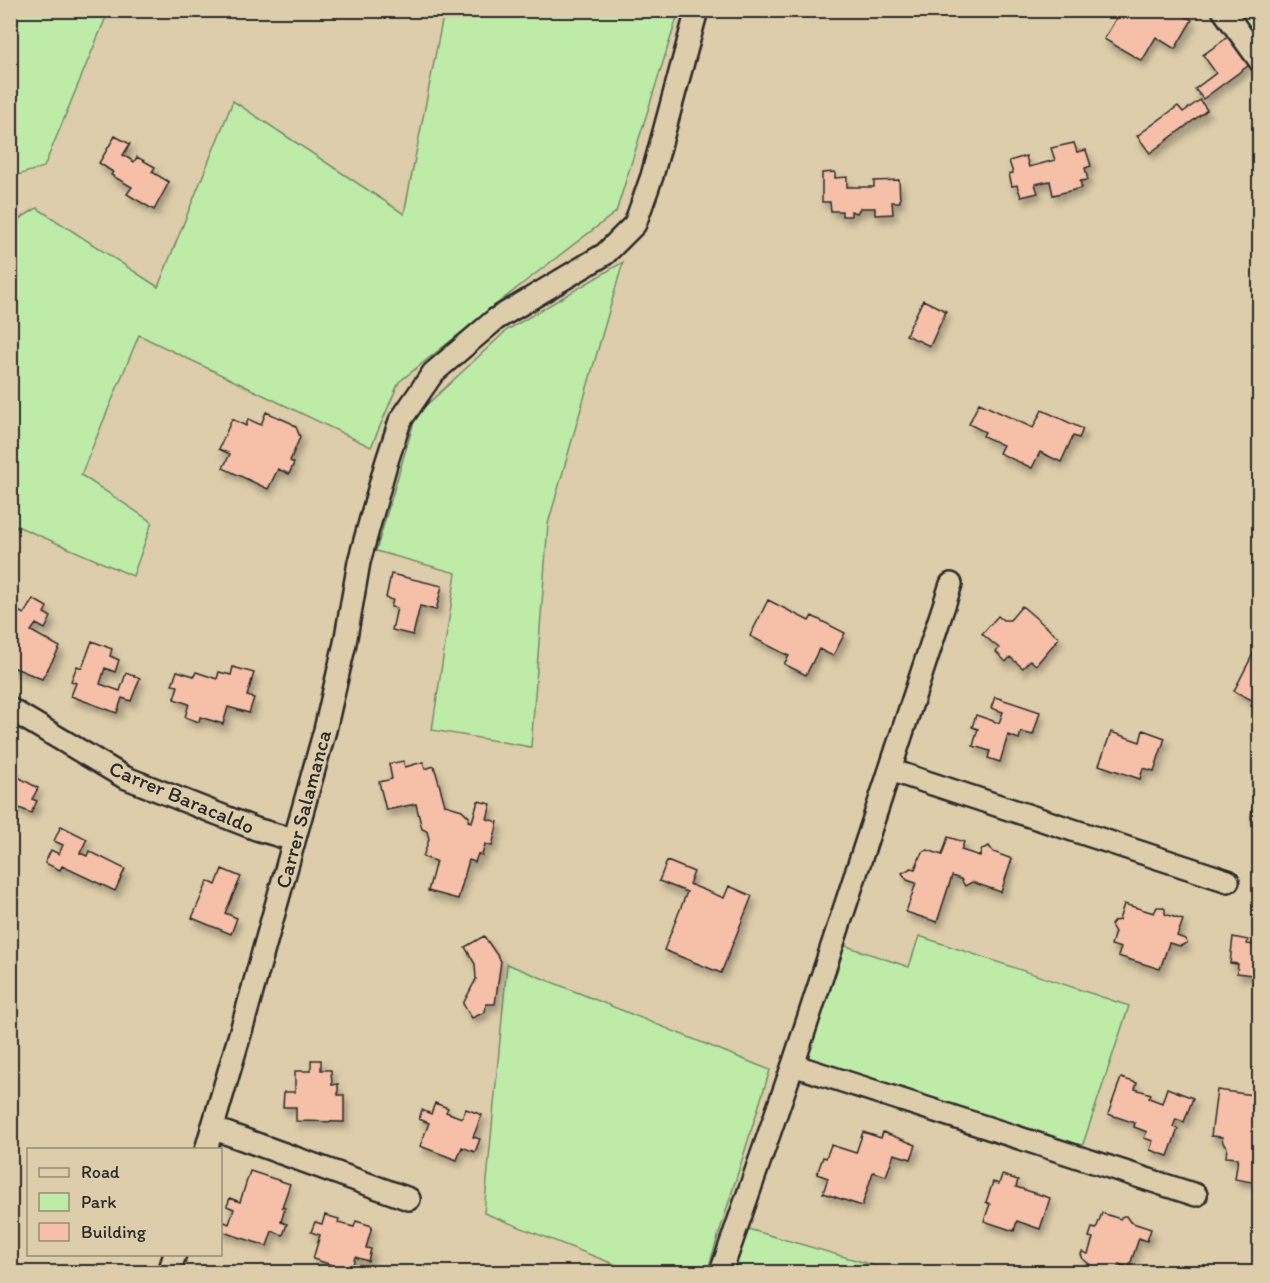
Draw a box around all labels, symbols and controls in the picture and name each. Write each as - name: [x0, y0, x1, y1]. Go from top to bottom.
- street label: Carrer Salamanca: [270, 727, 336, 891]
- street label: Carrer Baracaldo: [106, 755, 258, 839]
- legend: [27, 1148, 222, 1256]
- text: Road: [81, 1161, 120, 1183]
- text: Park: [81, 1191, 116, 1213]
- text: Building: [81, 1221, 147, 1243]

